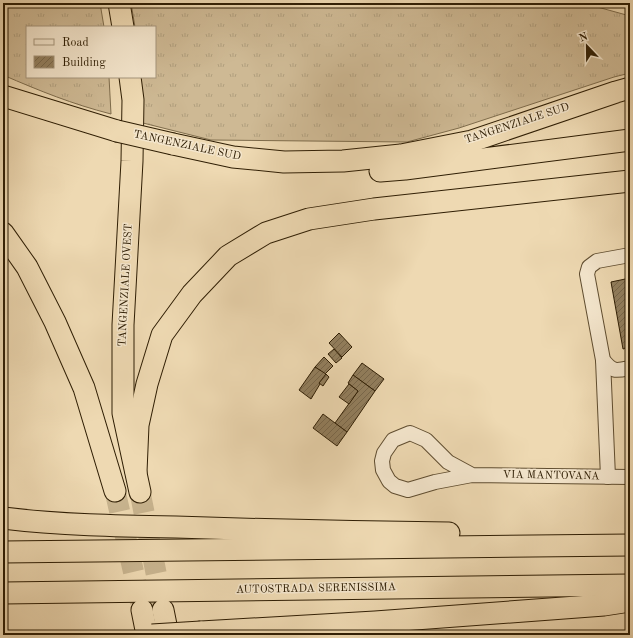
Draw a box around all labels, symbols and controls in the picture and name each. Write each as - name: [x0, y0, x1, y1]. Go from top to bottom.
- legend: [26, 26, 156, 78]
- north arrow: [567, 26, 607, 66]
- text: N: [578, 31, 590, 45]
- text: Road: [62, 37, 89, 49]
- text: Building: [62, 57, 106, 69]
- street label: TANGENZIALE SUD: [463, 102, 571, 146]
- street label: TANGENZIALE SUD: [132, 129, 242, 163]
- street label: TANGENZIALE OVEST: [117, 223, 135, 347]
- street label: VIA MANTOVANA: [502, 470, 600, 482]
- street label: AUTOSTRADA SERENISSIMA: [236, 582, 397, 596]

